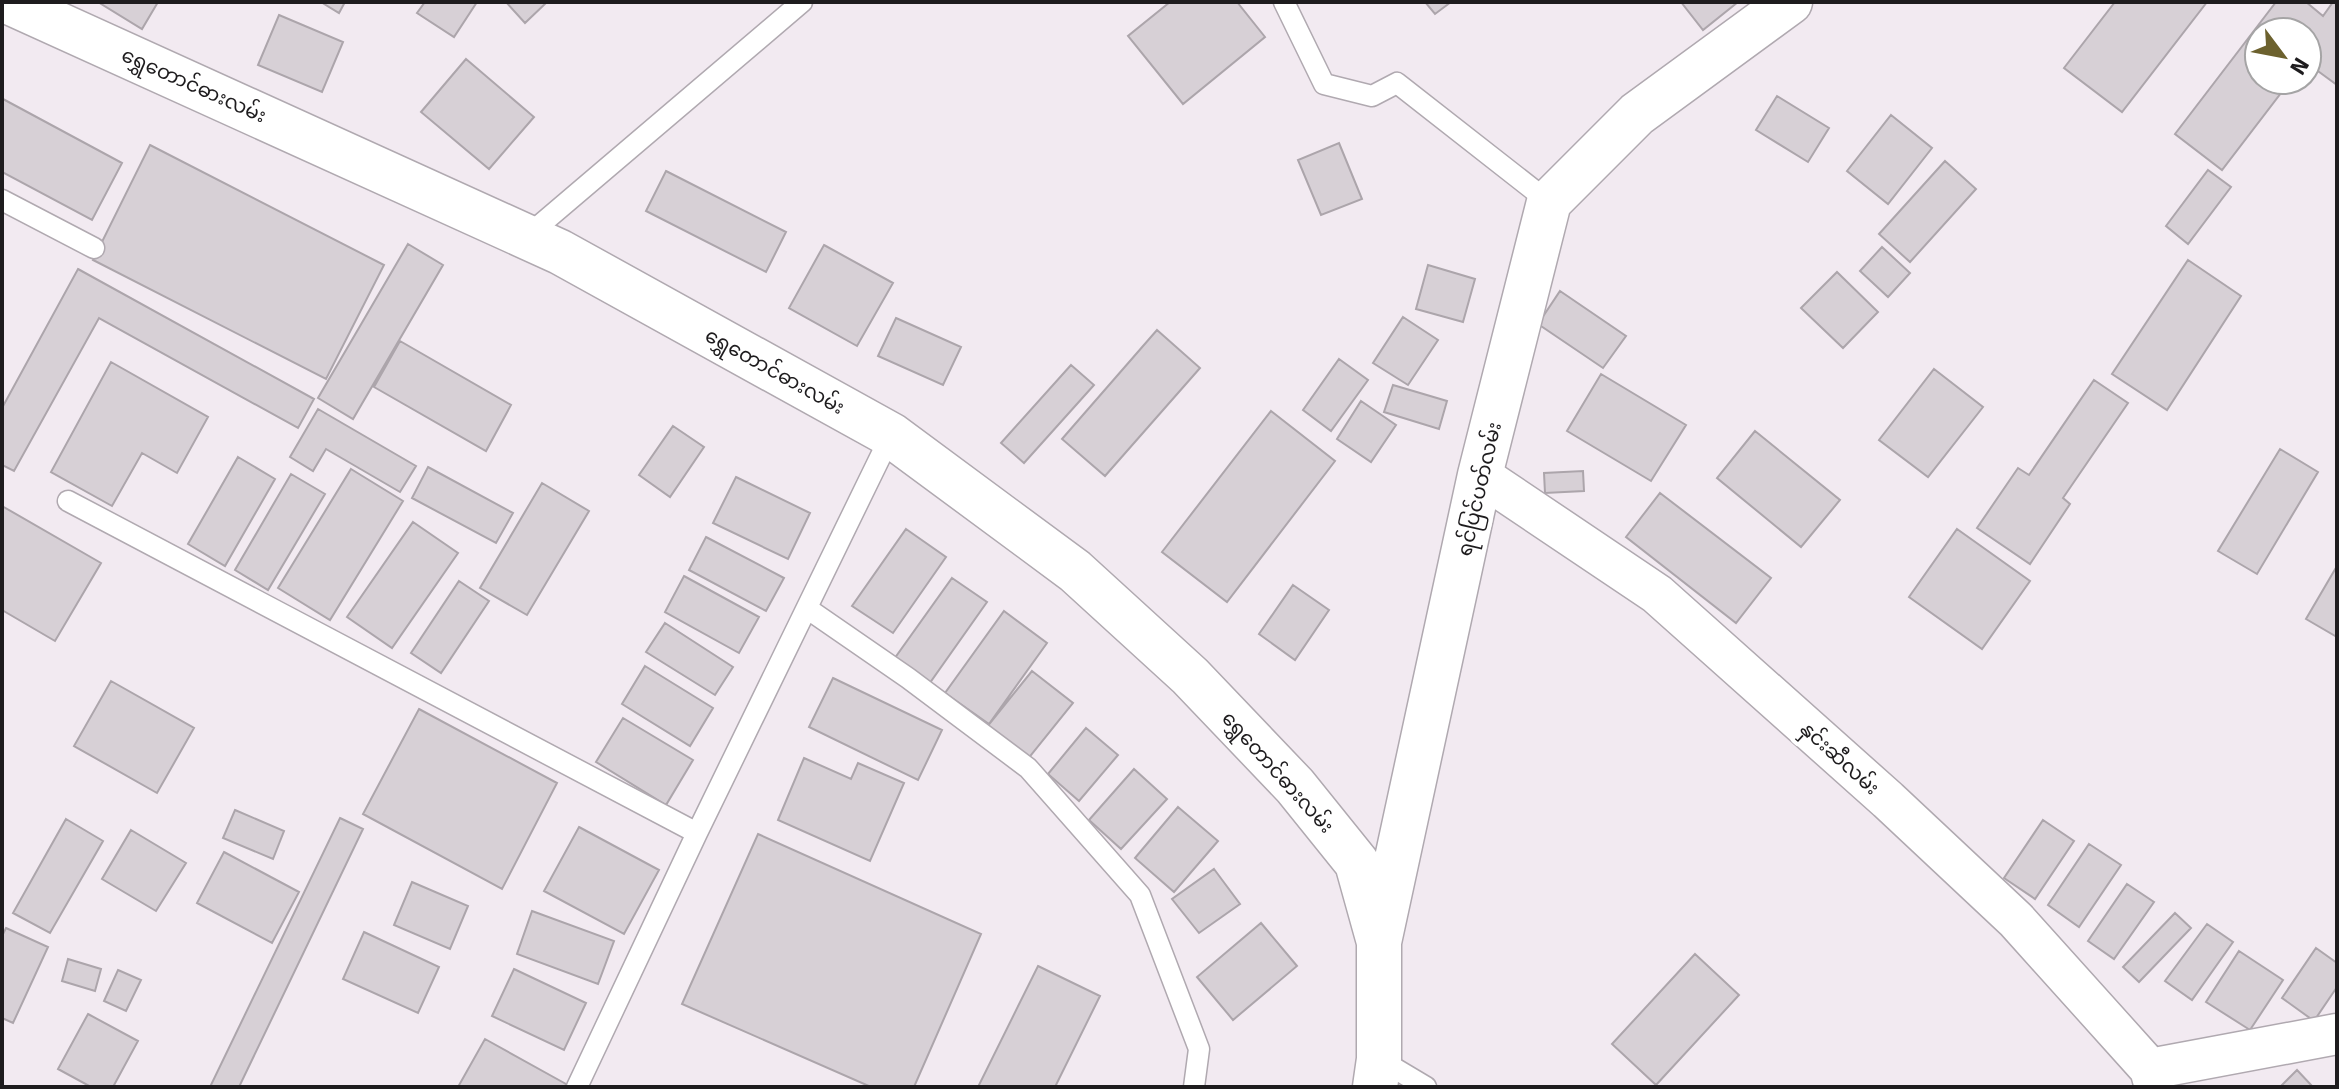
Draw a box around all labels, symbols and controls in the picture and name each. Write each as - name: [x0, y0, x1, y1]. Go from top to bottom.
- north arrow: [2243, 16, 2323, 96]
- street label: ရွှေတောင်ဓားလမ်း: [116, 41, 271, 131]
- text: N: [2284, 53, 2315, 80]
- street label: ရွှေတောင်ဓားလမ်း: [699, 321, 850, 423]
- street label: ရင်ပြင်ပတ်လမ်း: [1450, 419, 1510, 559]
- street label: ရွှေတောင်ဓားလမ်း: [1214, 705, 1340, 841]
- street label: နှင်းဆီလမ်း: [1792, 715, 1886, 803]

